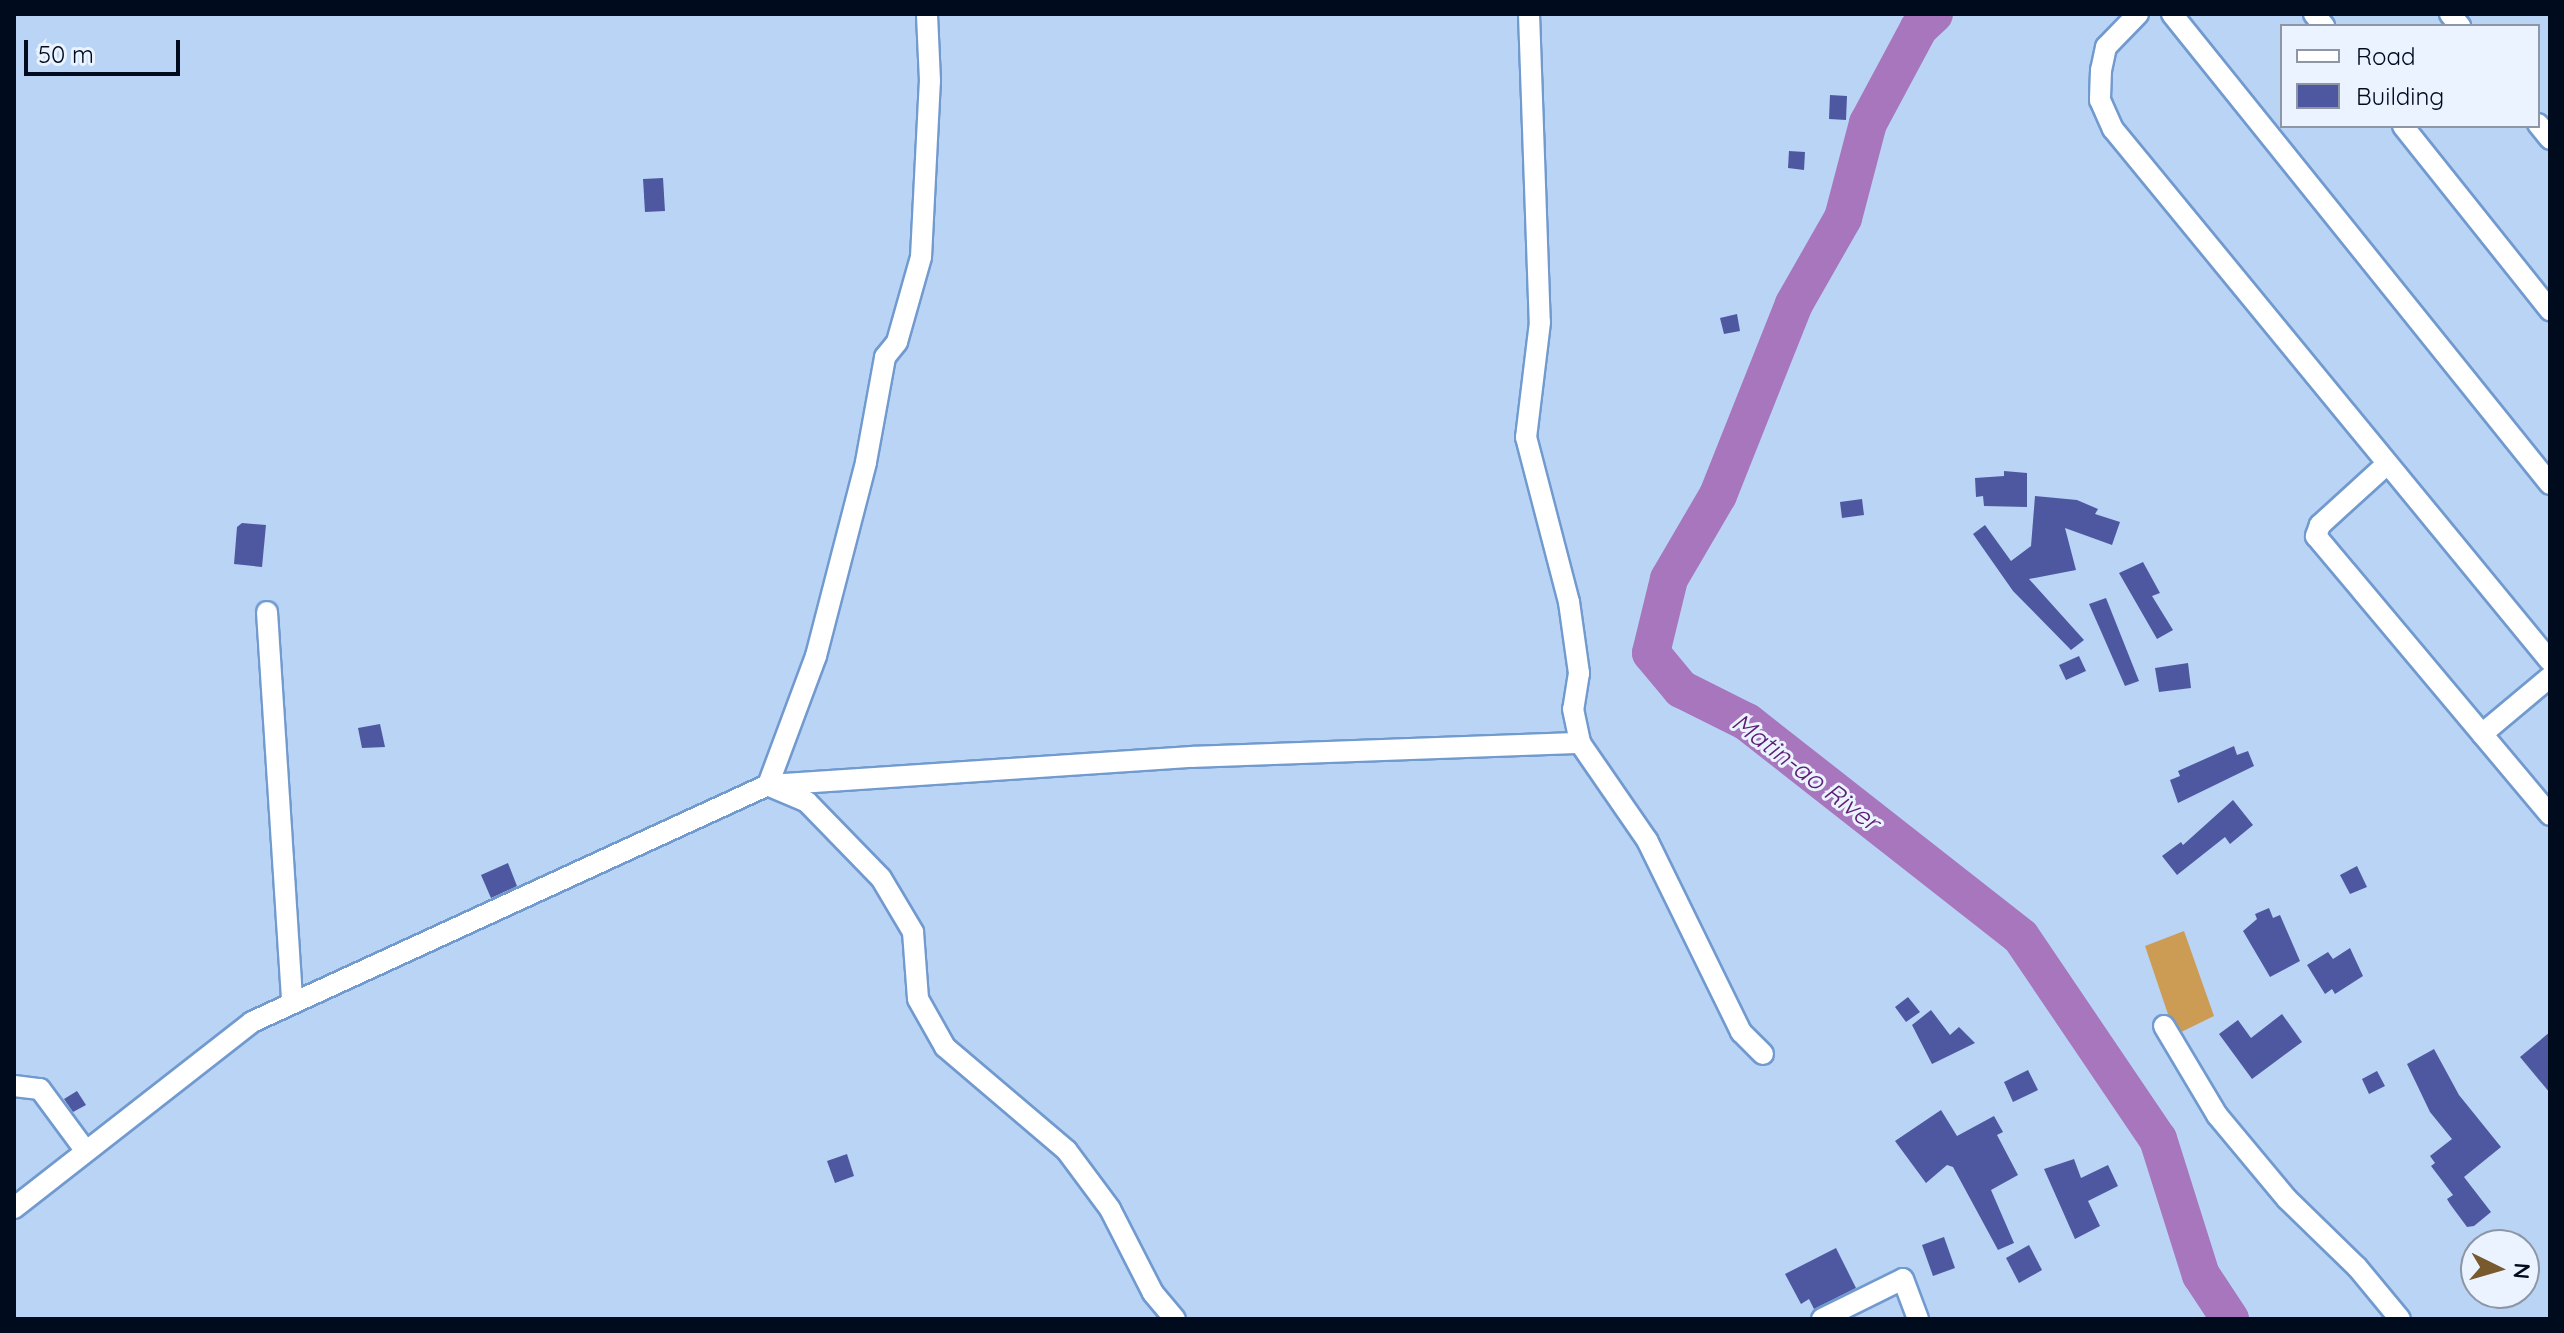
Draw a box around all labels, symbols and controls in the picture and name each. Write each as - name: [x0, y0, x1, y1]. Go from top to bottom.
- scale bar: [28, 24, 184, 74]
- legend: [2280, 24, 2540, 128]
- text: 50 m: [38, 39, 94, 69]
- text: Road: [2356, 41, 2416, 71]
- text: Building: [2356, 81, 2444, 111]
- water label: Matin-ao River: [1726, 706, 1886, 838]
- north arrow: [2460, 1229, 2540, 1309]
- text: N: [2507, 1262, 2537, 1280]

